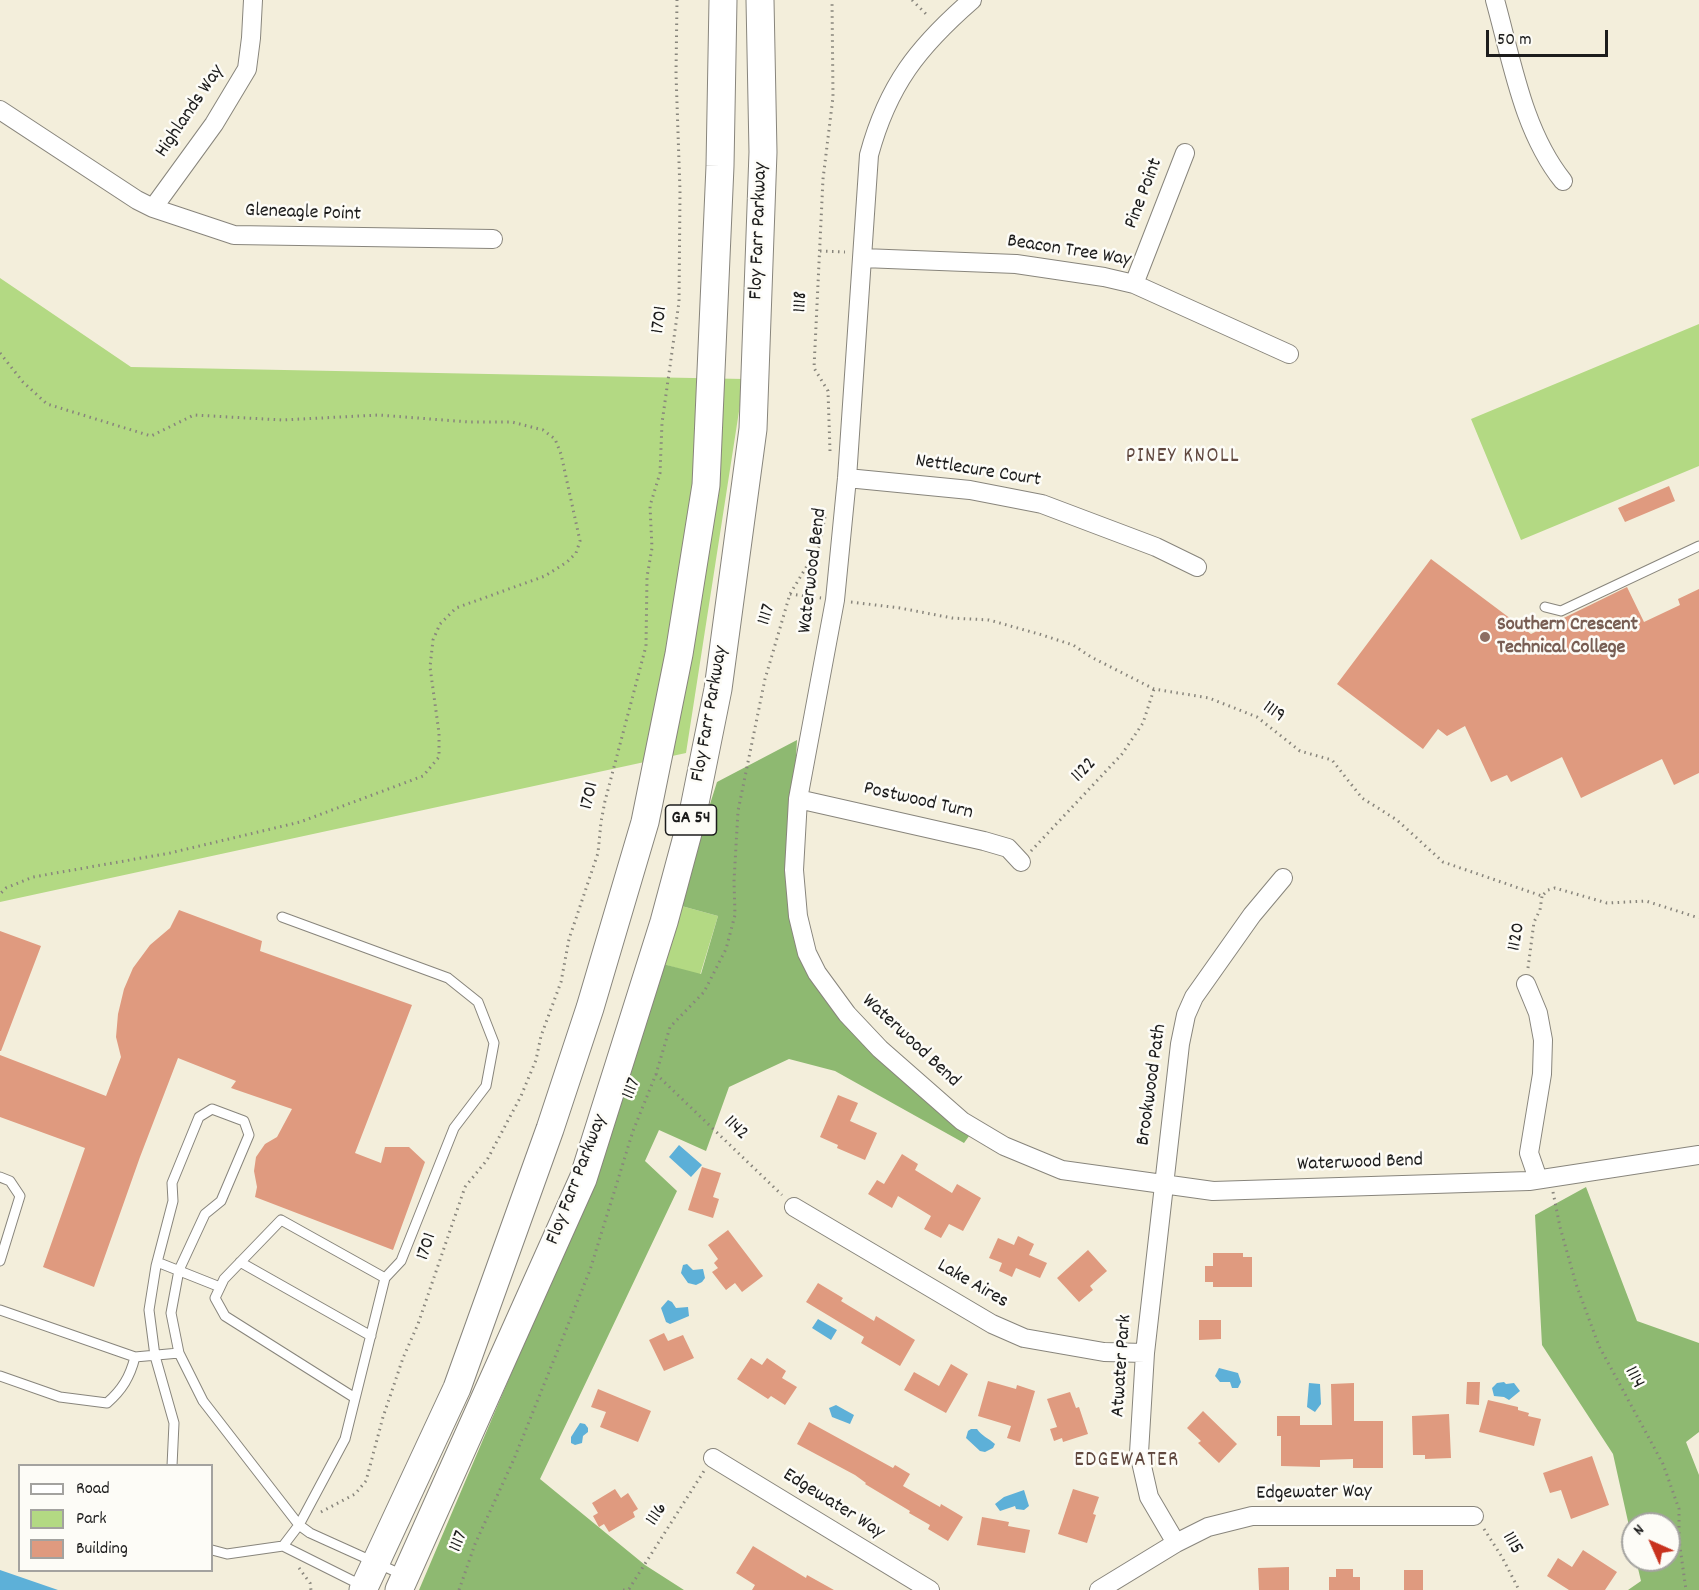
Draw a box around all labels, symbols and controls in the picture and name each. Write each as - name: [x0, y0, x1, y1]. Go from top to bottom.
- scale bar: [1489, 18, 1610, 56]
- text: 50 m: [1497, 28, 1532, 53]
- street label: Highlands Way: [151, 61, 231, 163]
- street label: Pine Point: [1121, 155, 1169, 233]
- street label: Floy Farr Parkway: [746, 162, 774, 300]
- street label: Gleneagle Point: [244, 200, 362, 228]
- street label: Beacon Tree Way: [1005, 230, 1133, 274]
- street label: 1118: [789, 291, 815, 313]
- street label: 1701: [647, 305, 675, 335]
- district label: PINEY KNOLL: [1126, 445, 1240, 471]
- street label: Nettlecure Court: [914, 450, 1042, 494]
- street label: Waterwood Bend: [794, 507, 834, 635]
- street label: 1117: [754, 602, 782, 628]
- place label: Southern Crescent Technical College: [1497, 614, 1638, 661]
- marker: Southern Crescent Technical College: [1478, 630, 1492, 644]
- street label: Floy Farr Parkway: [687, 644, 735, 784]
- street label: 1119: [1257, 697, 1289, 729]
- street label: 1122: [1067, 753, 1103, 789]
- street label: Postwood Turn: [861, 778, 975, 826]
- street label: 1701: [576, 780, 606, 812]
- road number: GA 54: [666, 805, 716, 835]
- street label: 1120: [1504, 921, 1532, 953]
- street label: Waterwood Bend: [856, 990, 964, 1094]
- street label: Brookwood Path: [1133, 1023, 1173, 1147]
- street label: 1117: [618, 1075, 648, 1103]
- street label: 1142: [717, 1111, 753, 1147]
- street label: Floy Farr Parkway: [542, 1112, 614, 1248]
- street label: Waterwood Bend: [1297, 1150, 1423, 1178]
- street label: 1701: [412, 1230, 444, 1264]
- street label: Lake Aires: [932, 1255, 1012, 1315]
- street label: Atwater Park: [1107, 1314, 1139, 1418]
- street label: 1114: [1617, 1363, 1649, 1393]
- district label: EDGEWATER: [1074, 1449, 1180, 1475]
- legend: [18, 1464, 213, 1572]
- street label: Edgewater Way: [778, 1464, 888, 1546]
- text: Road: [76, 1477, 110, 1502]
- street label: Edgewater Way: [1256, 1481, 1372, 1507]
- street label: 1116: [642, 1499, 674, 1531]
- text: Park: [76, 1507, 107, 1532]
- north arrow: [1621, 1512, 1681, 1572]
- text: N: [1628, 1519, 1650, 1541]
- street label: 1117: [445, 1528, 475, 1556]
- street label: 1115: [1495, 1528, 1527, 1560]
- text: Building: [76, 1537, 128, 1562]

